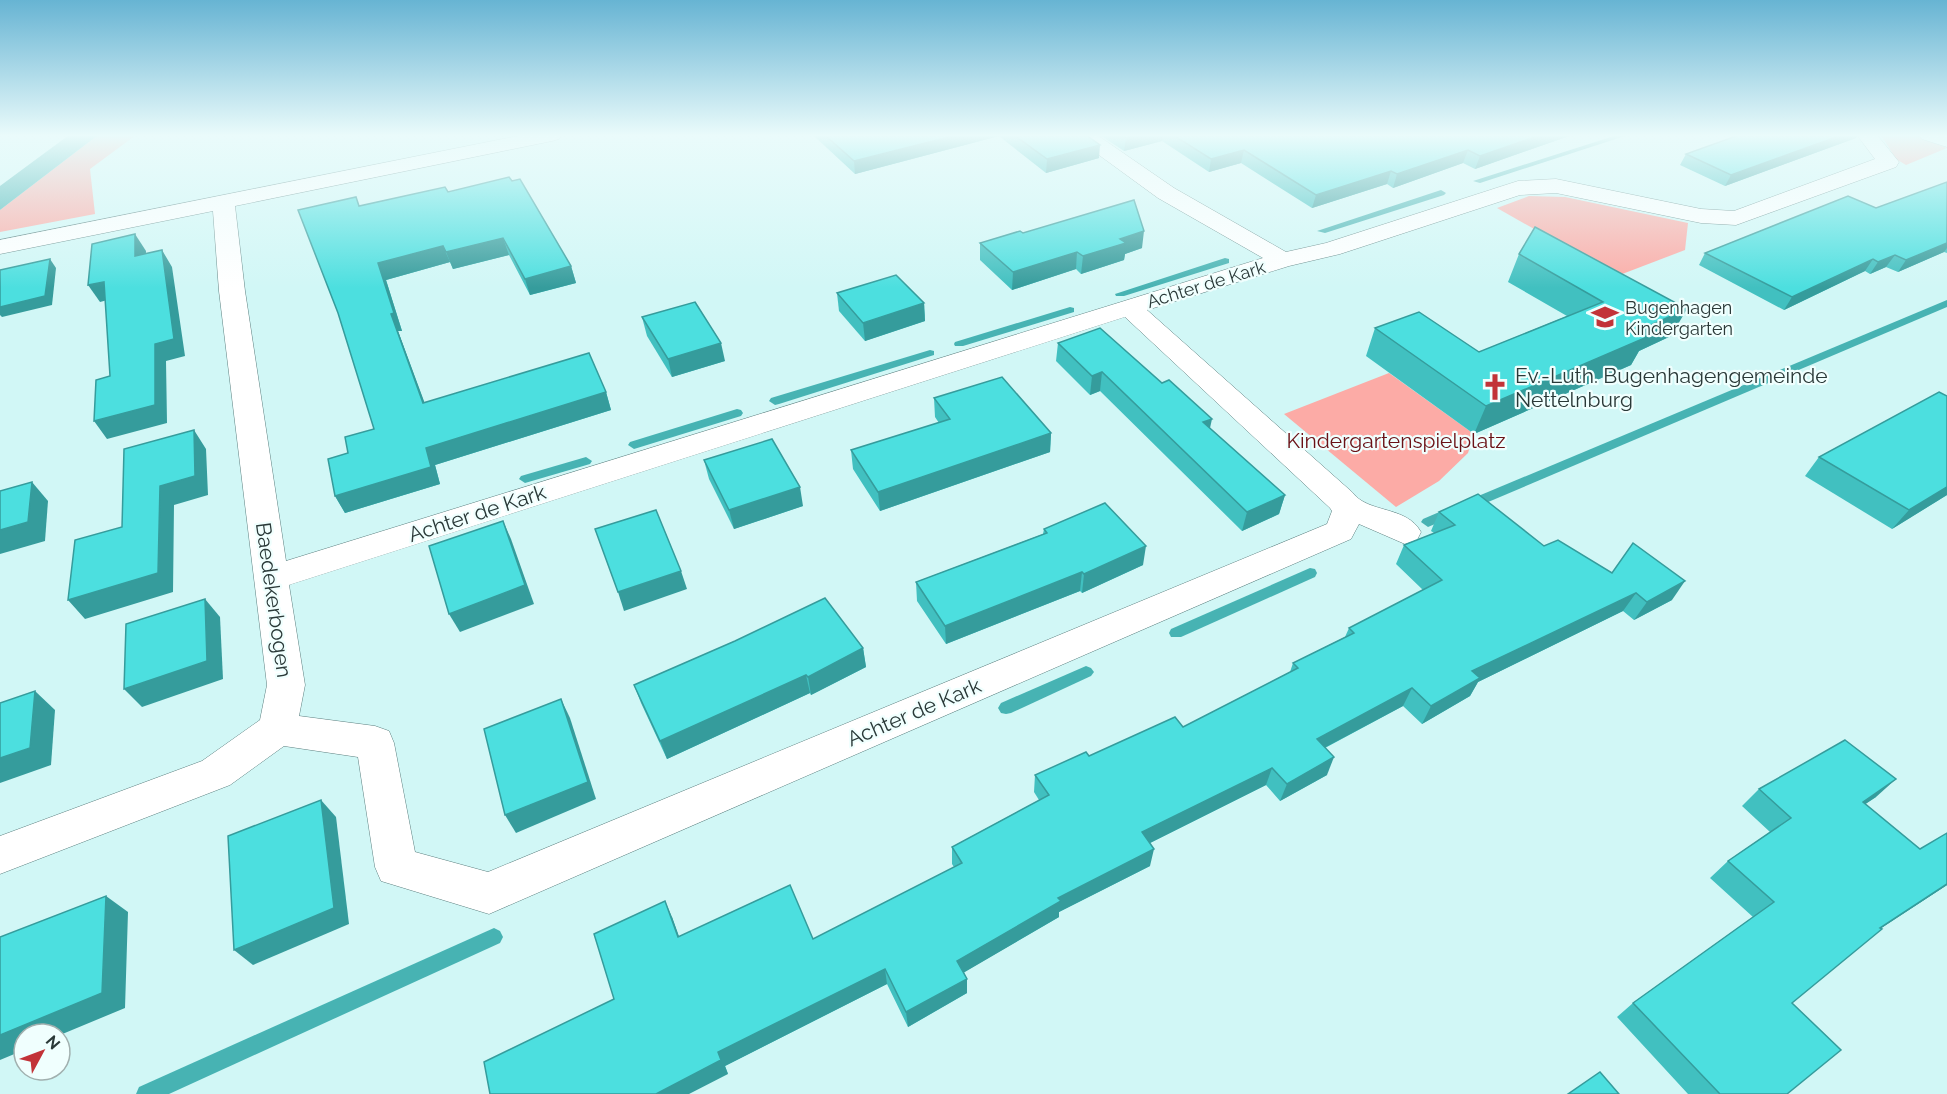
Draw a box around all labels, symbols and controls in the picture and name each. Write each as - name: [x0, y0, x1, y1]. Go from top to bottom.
- street label: Achter de Kark: [1144, 256, 1268, 312]
- place label: Bugenhagen Kindergarten: [1625, 297, 1733, 339]
- school or university icon: Bugenhagen Kindergarten: [1590, 302, 1620, 332]
- place label: Ev.-Luth. Bugenhagengemeinde Nettelnburg: [1515, 363, 1828, 412]
- church icon: Ev.-Luth. Bugenhagengemeinde Nettelnburg: [1480, 372, 1510, 402]
- park label: Kindergartenspielplatz: [1286, 428, 1506, 453]
- street label: Achter de Kark: [405, 479, 549, 547]
- street label: Baedekerbogen: [251, 521, 297, 679]
- street label: Achter de Kark: [843, 673, 985, 751]
- north arrow: [12, 1022, 72, 1082]
- text: N: [42, 1032, 64, 1053]

